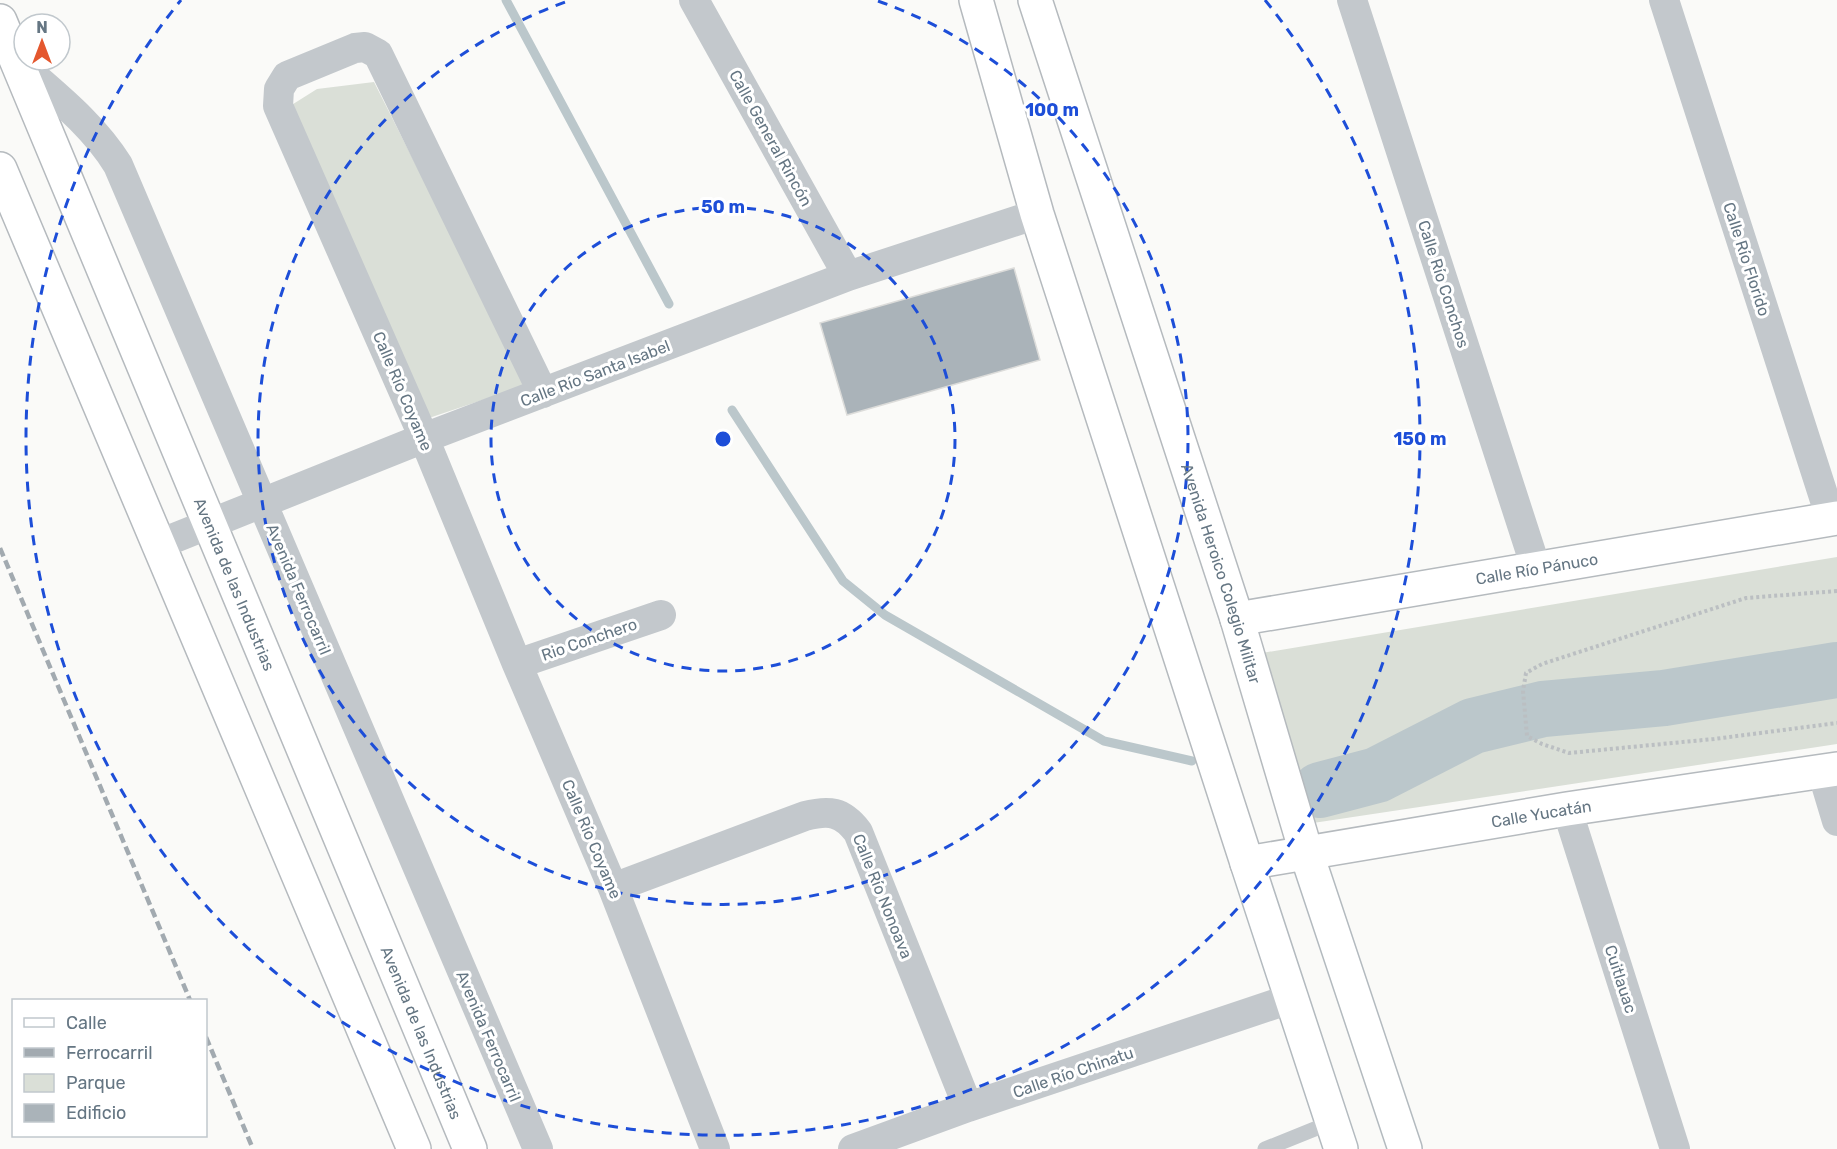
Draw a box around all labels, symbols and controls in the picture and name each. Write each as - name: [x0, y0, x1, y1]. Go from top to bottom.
- north arrow: [12, 12, 72, 72]
- text: N: [36, 18, 48, 37]
- street label: Calle General Rincón: [725, 67, 816, 210]
- text: 100 m: [1025, 99, 1079, 121]
- text: 50 m: [701, 196, 745, 218]
- street label: Calle Río Florido: [1719, 200, 1774, 319]
- street label: Calle Río Conchos: [1414, 218, 1473, 350]
- street label: Calle Río Coyame: [369, 329, 436, 454]
- street label: Calle Río Santa Isabel: [518, 336, 673, 411]
- text: 150 m: [1393, 428, 1447, 450]
- centre of rings: [713, 429, 733, 449]
- street label: Avenida Heroico Colegio Militar: [1177, 461, 1265, 686]
- street label: Avenida de las Industrias: [190, 495, 279, 674]
- street label: Avenida Ferrocarril: [262, 521, 335, 658]
- street label: Calle Río Pánuco: [1474, 549, 1600, 589]
- street label: Rio Conchero: [539, 614, 639, 665]
- street label: Calle Río Coyame: [558, 777, 625, 902]
- street label: Calle Yucatán: [1490, 797, 1593, 832]
- street label: Calle Río Nonoava: [849, 831, 916, 961]
- street label: Cuitlauac: [1601, 943, 1640, 1016]
- street label: Avenida de las Industrias: [377, 944, 466, 1122]
- street label: Avenida Ferrocarril: [452, 968, 525, 1105]
- legend: [12, 999, 207, 1137]
- text: Calle: [66, 1012, 107, 1034]
- text: Ferrocarril: [66, 1042, 153, 1064]
- street label: Calle Río Chinatu: [1010, 1043, 1136, 1102]
- text: Parque: [66, 1072, 126, 1094]
- text: Edificio: [66, 1102, 126, 1124]

